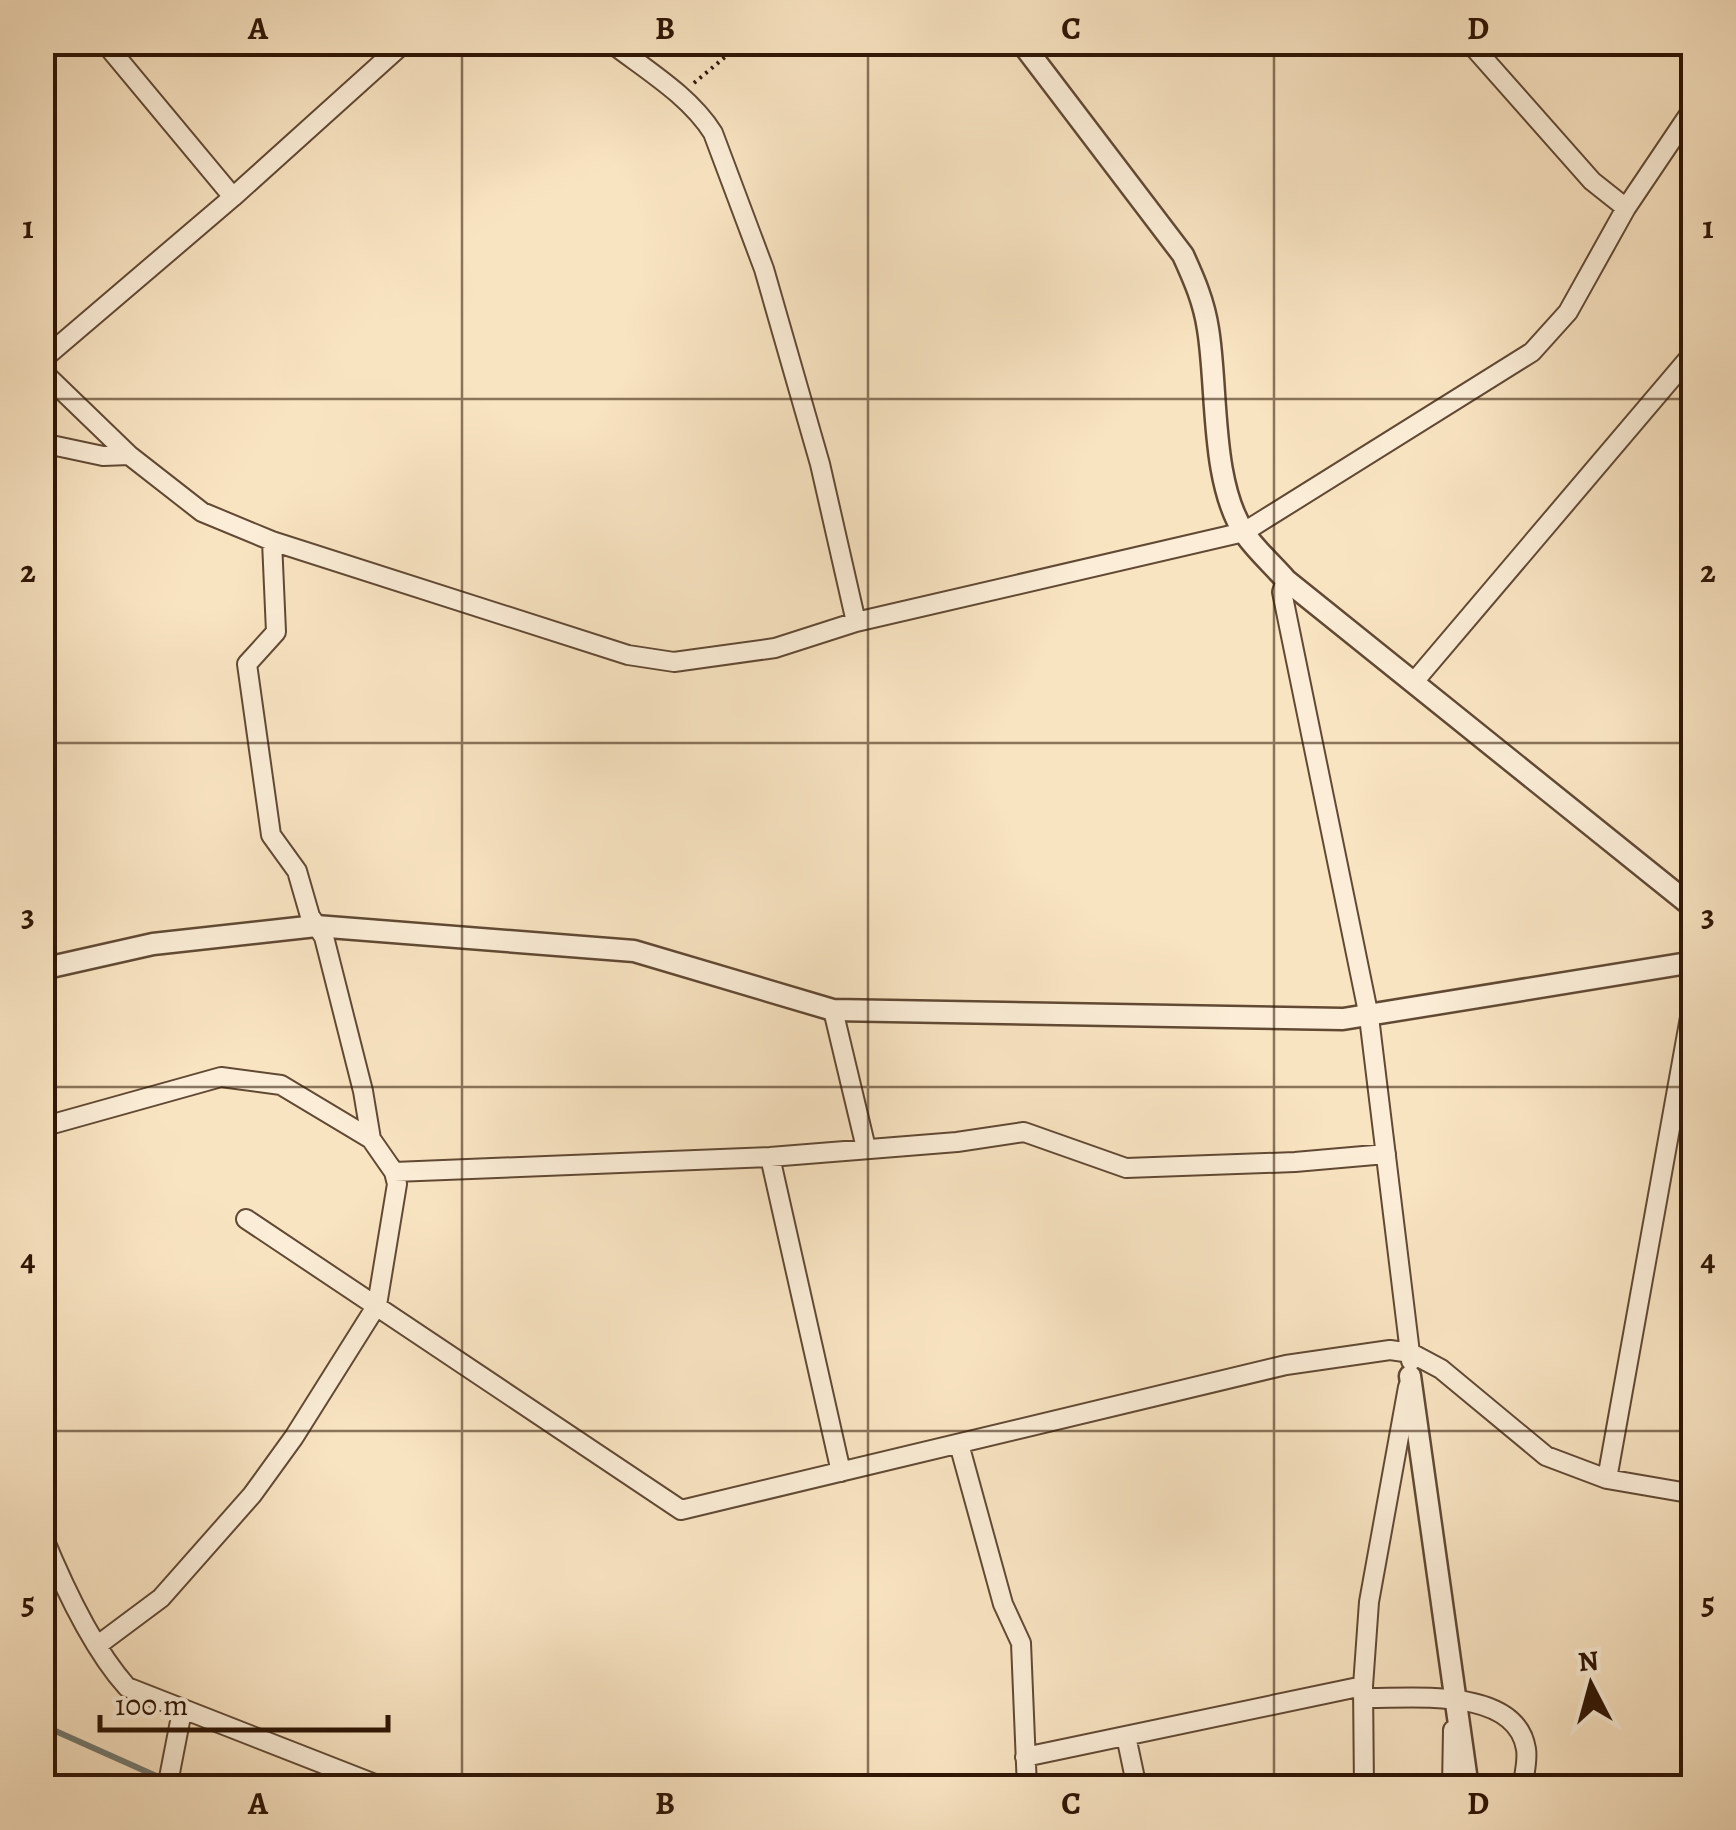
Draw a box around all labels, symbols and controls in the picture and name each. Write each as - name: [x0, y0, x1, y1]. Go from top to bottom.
- text: A: [247, 6, 269, 50]
- text: B: [655, 6, 675, 50]
- text: C: [1061, 6, 1081, 50]
- text: D: [1467, 6, 1489, 50]
- text: 1: [22, 205, 34, 249]
- text: 1: [1702, 205, 1714, 249]
- text: 2: [20, 549, 36, 593]
- text: 2: [1700, 549, 1716, 593]
- text: 3: [21, 893, 35, 937]
- text: 3: [1701, 893, 1715, 937]
- text: 4: [20, 1237, 36, 1281]
- text: 4: [1700, 1237, 1716, 1281]
- text: 5: [21, 1581, 35, 1625]
- text: 5: [1701, 1581, 1715, 1625]
- north arrow: [1541, 1635, 1641, 1735]
- text: N: [1576, 1641, 1601, 1681]
- scale bar: [100, 1670, 388, 1732]
- text: 100 m: [115, 1685, 188, 1725]
- text: A: [247, 1781, 269, 1825]
- text: B: [655, 1781, 675, 1825]
- text: C: [1061, 1781, 1081, 1825]
- text: D: [1467, 1781, 1489, 1825]

